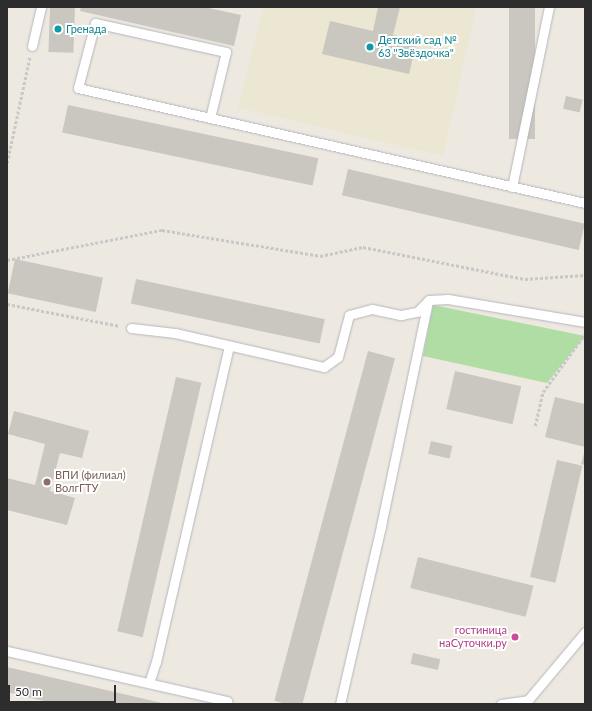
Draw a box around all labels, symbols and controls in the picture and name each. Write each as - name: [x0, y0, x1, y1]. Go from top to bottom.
- place label: Гренада: [66, 22, 107, 36]
- marker: Гренада: [53, 24, 63, 34]
- place label: Детский сад № 63 "Звёздочка": [378, 34, 457, 60]
- marker: Детский сад № 63 "Звёздочка": [365, 42, 375, 52]
- place label: ВПИ (филиал) ВолгГТУ: [55, 469, 126, 495]
- marker: ВПИ (филиал) ВолгГТУ: [42, 477, 52, 487]
- place label: гостиница наСуточки.ру: [439, 624, 507, 650]
- marker: гостиница наСуточки.ру: [510, 632, 520, 642]
- scale bar: [10, 677, 118, 703]
- text: 50 m: [15, 684, 42, 699]

